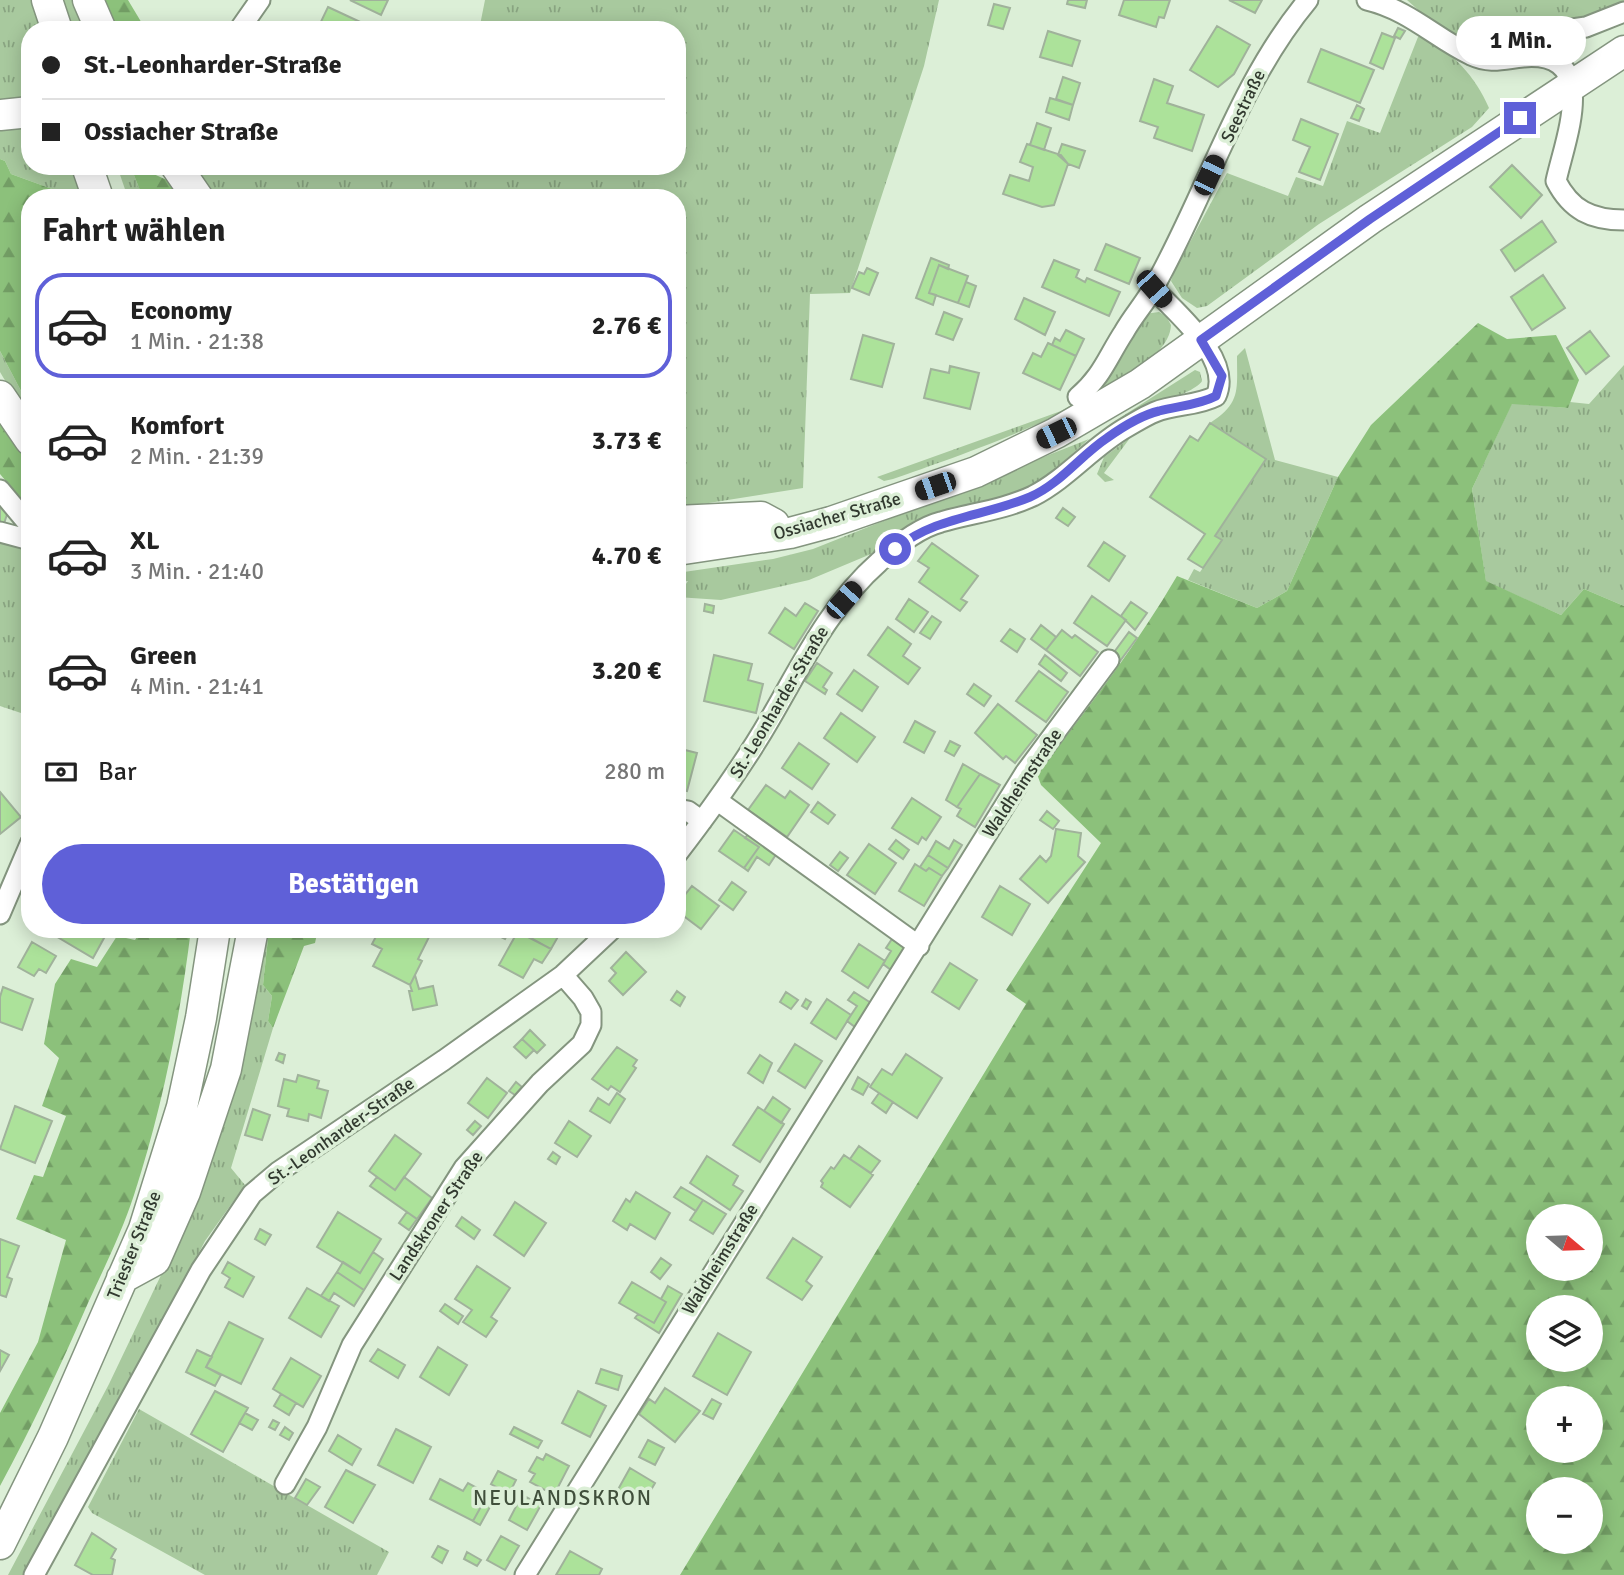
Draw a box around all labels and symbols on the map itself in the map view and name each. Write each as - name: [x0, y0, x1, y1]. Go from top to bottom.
- callout: 1 Min.: [1455, 17, 1585, 66]
- street label: Seestraße: [1216, 66, 1270, 146]
- route end: [1504, 102, 1536, 134]
- car: [1191, 152, 1228, 198]
- car: [1133, 266, 1176, 312]
- car: [1033, 414, 1080, 452]
- car: [912, 469, 959, 503]
- street label: Ossiacher Straße: [771, 487, 903, 545]
- route start: [879, 533, 911, 565]
- car: [823, 577, 866, 623]
- street label: St.-Leonharder-Straße: [725, 622, 833, 782]
- street label: Waldheimstraße: [977, 724, 1067, 842]
- street label: St.-Leonharder-Straße: [264, 1072, 418, 1190]
- street label: Landskroner Straße: [384, 1147, 488, 1285]
- street label: Triester Straße: [102, 1188, 166, 1302]
- street label: Waldheimstraße: [677, 1199, 763, 1319]
- north arrow: [1526, 1204, 1603, 1281]
- district label: NEULANDSKRON: [473, 1485, 653, 1511]

